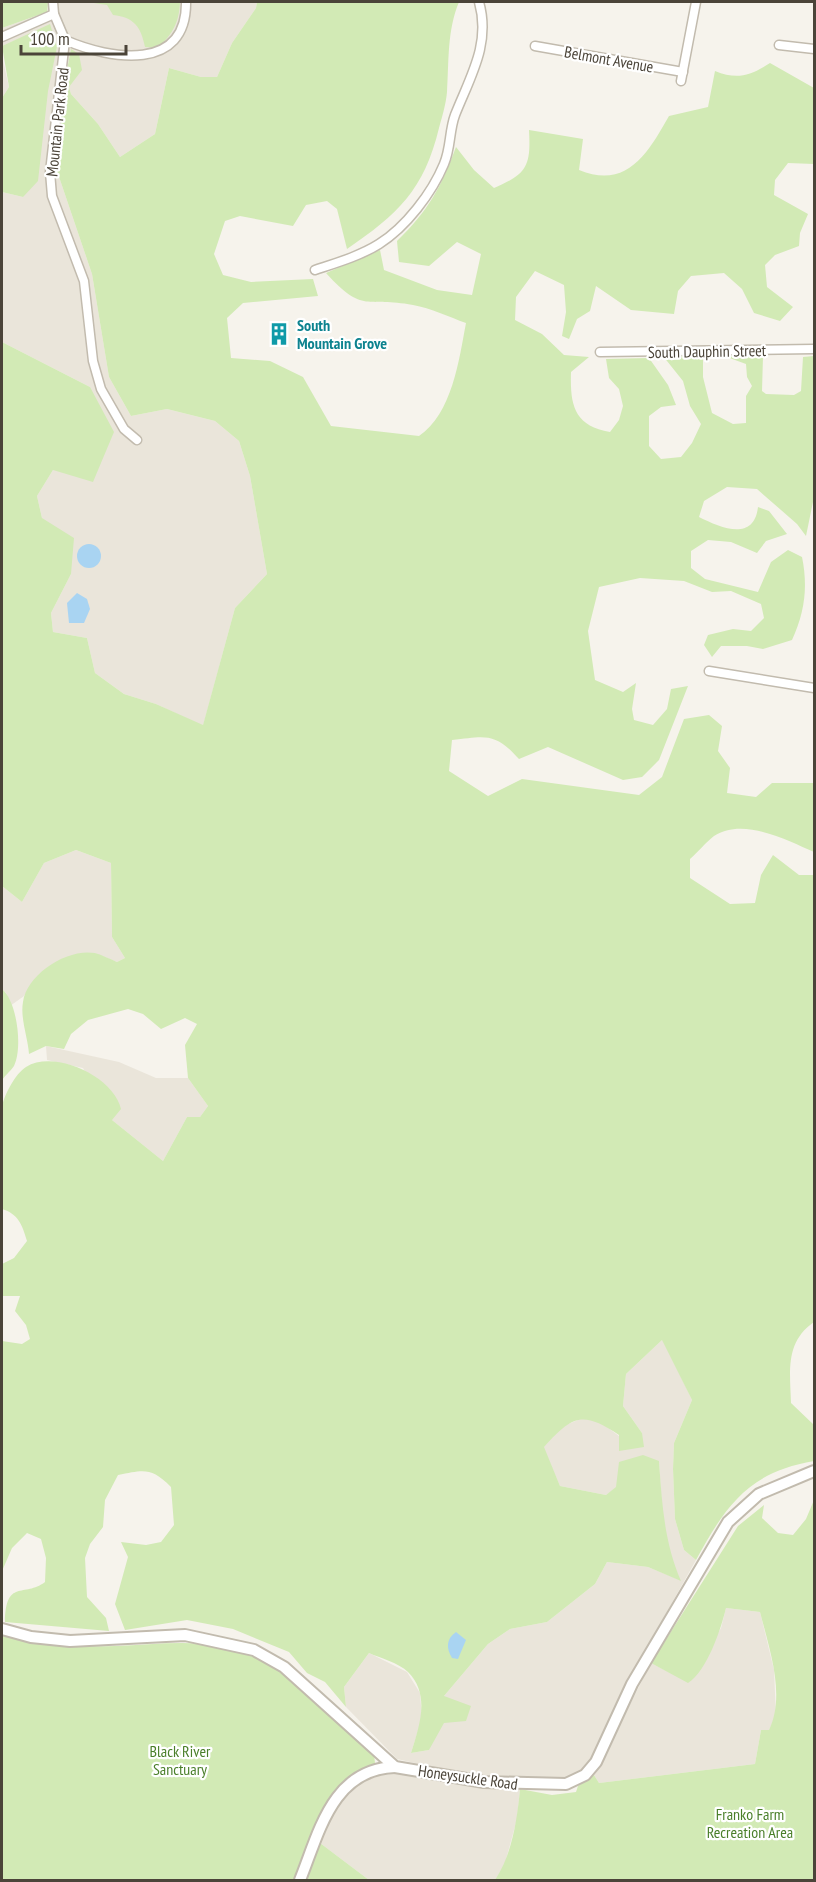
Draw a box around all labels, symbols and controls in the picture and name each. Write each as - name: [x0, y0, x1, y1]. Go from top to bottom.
- scale bar: [21, 18, 126, 56]
- text: 100 m: [30, 27, 70, 50]
- street label: Belmont Avenue: [563, 41, 655, 77]
- street label: Mountain Park Road: [41, 66, 73, 178]
- place label: South Mountain Grove: [297, 315, 387, 353]
- building icon: South Mountain Grove: [266, 321, 292, 347]
- street label: South Dauphin Street: [648, 340, 767, 362]
- park label: Black River Sanctuary: [150, 1741, 211, 1779]
- street label: Honeysuckle Road: [417, 1760, 519, 1794]
- park label: Franko Farm Recreation Area: [707, 1804, 793, 1842]

